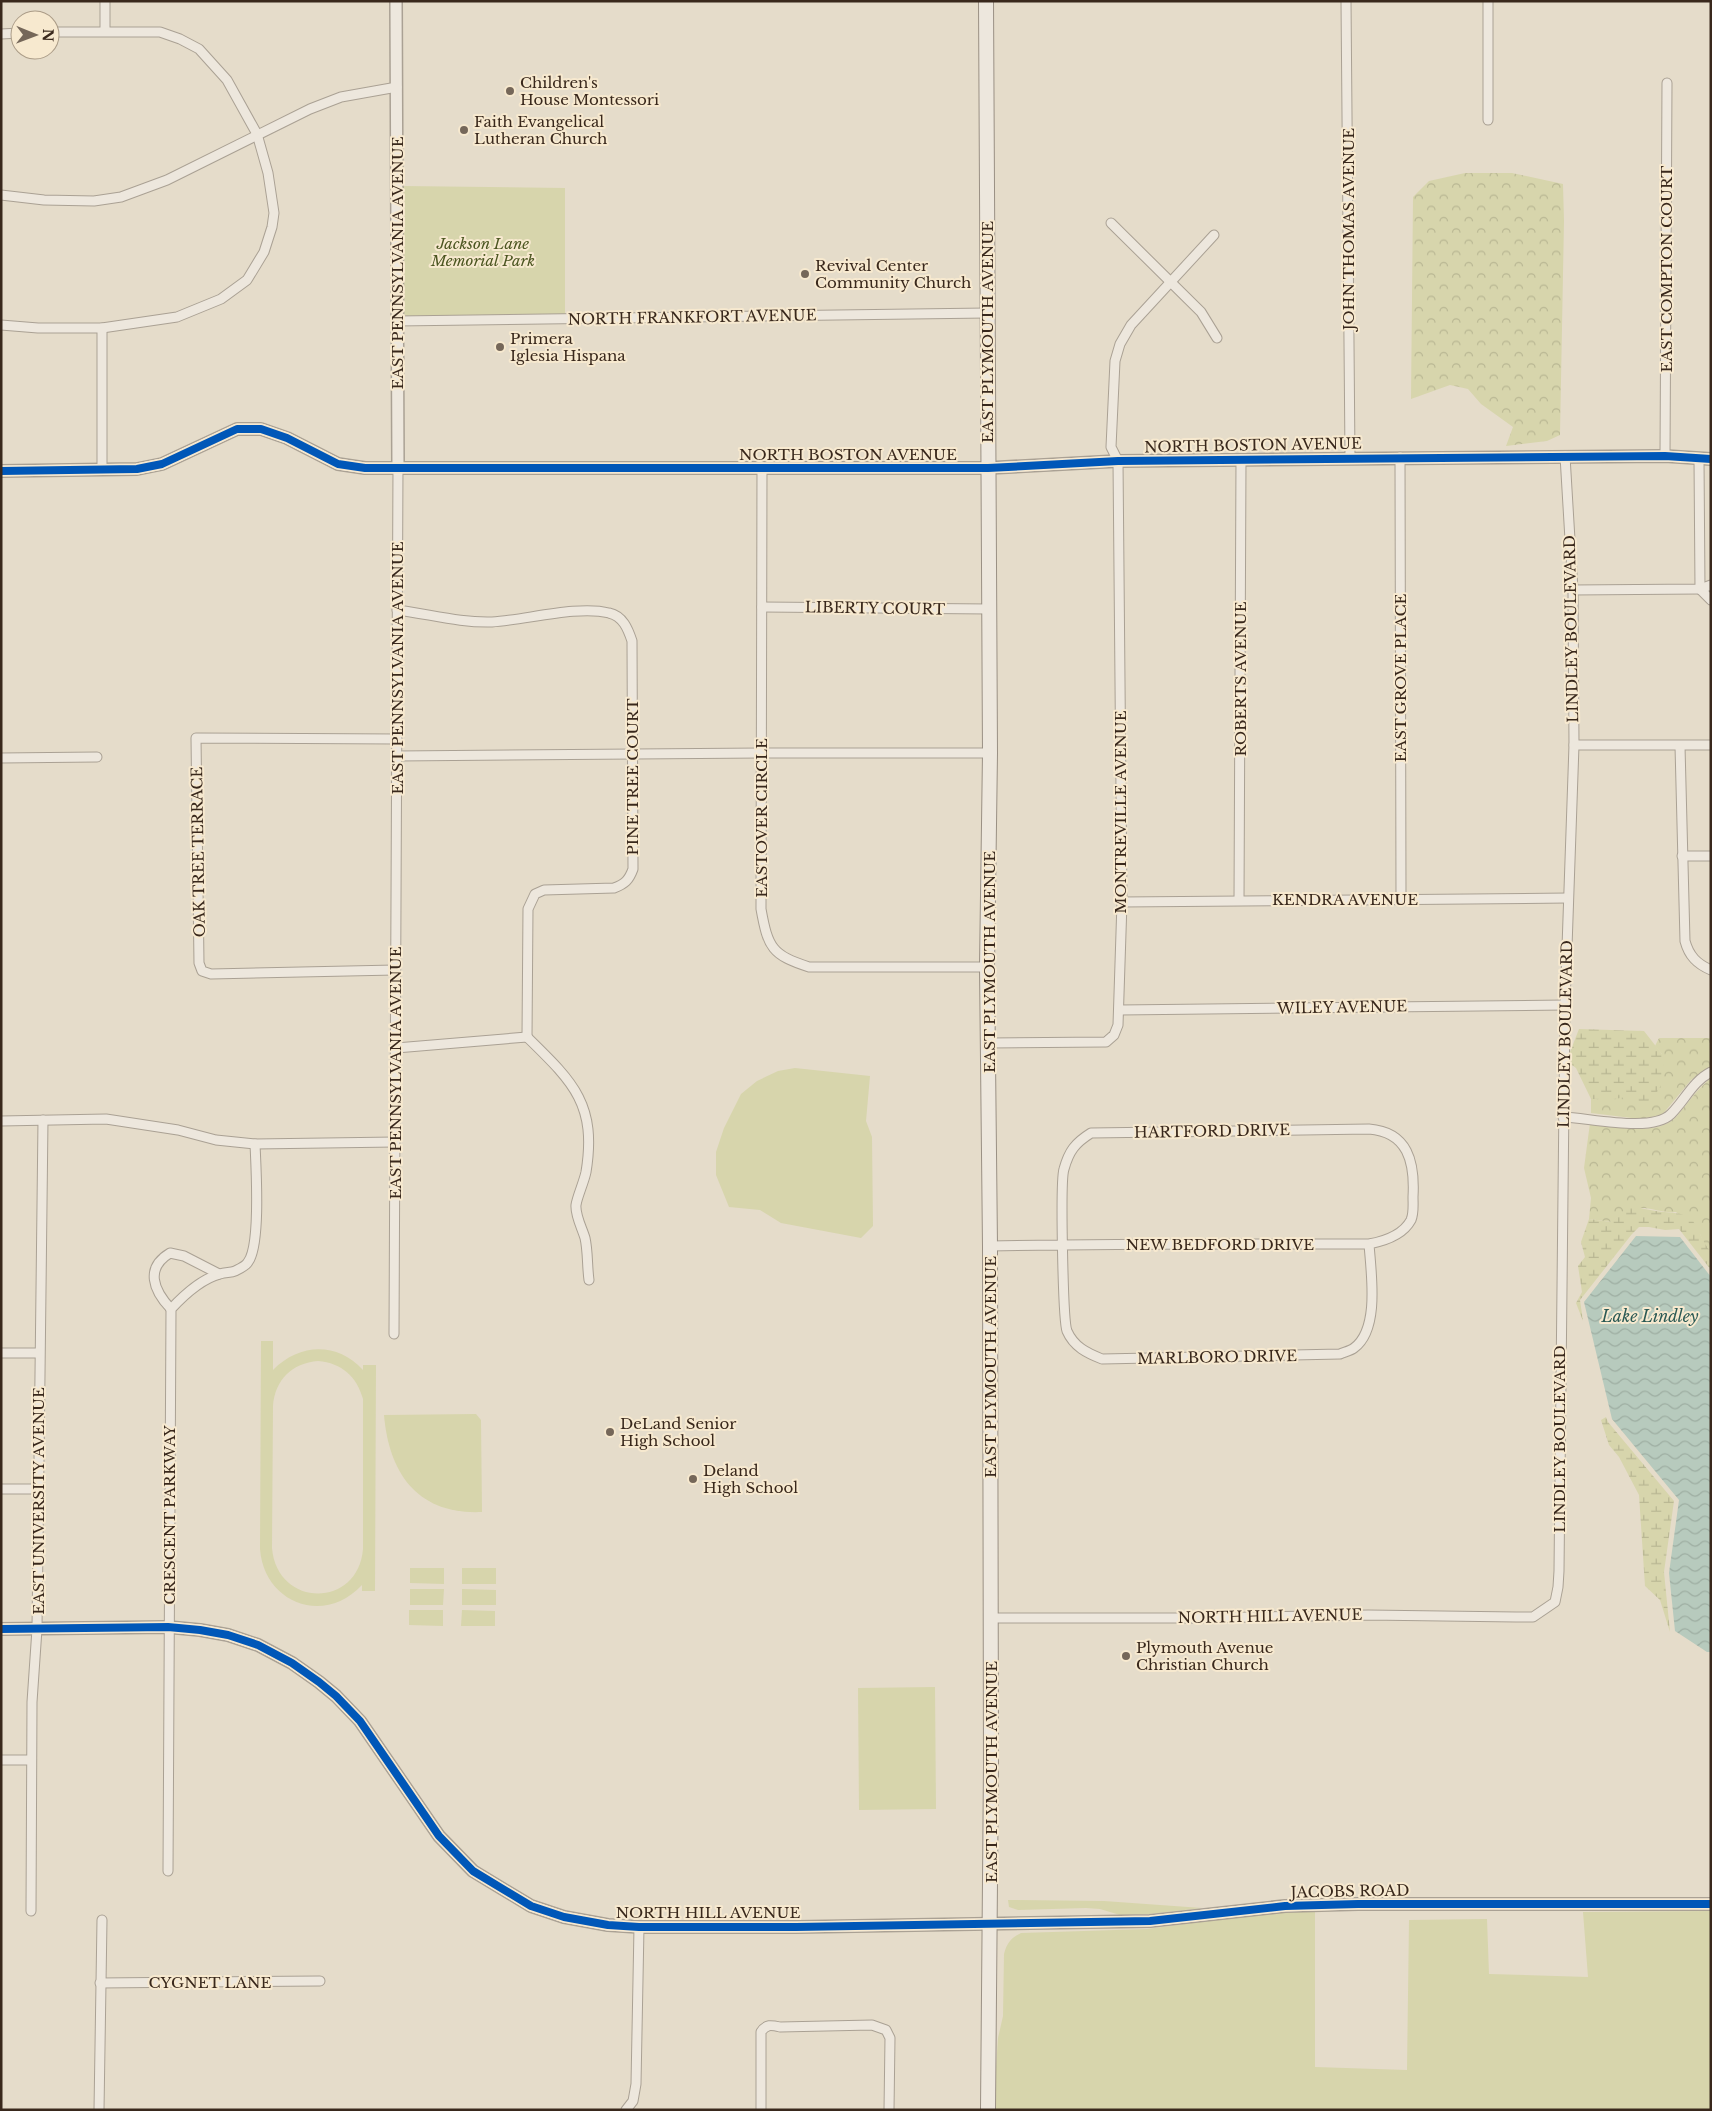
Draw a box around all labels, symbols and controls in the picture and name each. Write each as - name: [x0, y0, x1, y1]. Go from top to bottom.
- north arrow: [10, 10, 60, 60]
- text: N: [39, 28, 57, 42]
- place label: Children's House Montessori: [520, 73, 659, 109]
- marker: Children's House Montessori: [504, 85, 516, 97]
- place label: Faith Evangelical Lutheran Church: [474, 112, 607, 148]
- marker: Faith Evangelical Lutheran Church: [458, 124, 470, 136]
- street label: JOHN THOMAS AVENUE: [1339, 128, 1358, 332]
- street label: EAST PENNSYLVANIA AVENUE: [388, 136, 407, 390]
- street label: EAST COMPTON COURT: [1657, 166, 1676, 372]
- street label: EAST PLYMOUTH AVENUE: [978, 221, 997, 443]
- park label: Jackson Lane Memorial Park: [430, 234, 535, 270]
- place label: Revival Center Community Church: [815, 256, 971, 292]
- marker: Revival Center Community Church: [799, 268, 811, 280]
- street label: NORTH FRANKFORT AVENUE: [567, 305, 817, 329]
- place label: Primera Iglesia Hispana: [510, 329, 626, 365]
- marker: Primera Iglesia Hispana: [494, 341, 506, 353]
- street label: NORTH BOSTON AVENUE: [1144, 434, 1362, 456]
- street label: NORTH BOSTON AVENUE: [739, 445, 957, 464]
- street label: LINDLEY BOULEVARD: [1560, 535, 1582, 723]
- street label: EAST PENNSYLVANIA AVENUE: [388, 541, 407, 795]
- street label: EAST GROVE PLACE: [1391, 594, 1410, 762]
- street label: LIBERTY COURT: [805, 597, 945, 619]
- street label: ROBERTS AVENUE: [1231, 601, 1250, 757]
- street label: PINE TREE COURT: [623, 698, 642, 856]
- street label: MONTREVILLE AVENUE: [1111, 710, 1130, 914]
- street label: EASTOVER CIRCLE: [752, 738, 771, 898]
- street label: OAK TREE TERRACE: [187, 766, 209, 938]
- street label: EAST PLYMOUTH AVENUE: [980, 851, 999, 1073]
- street label: KENDRA AVENUE: [1272, 890, 1418, 909]
- street label: LINDLEY BOULEVARD: [1554, 940, 1576, 1128]
- street label: EAST PENNSYLVANIA AVENUE: [386, 946, 405, 1200]
- street label: WILEY AVENUE: [1276, 996, 1407, 1018]
- street label: HARTFORD DRIVE: [1134, 1120, 1290, 1142]
- street label: NEW BEDFORD DRIVE: [1126, 1235, 1314, 1254]
- street label: EAST PLYMOUTH AVENUE: [981, 1256, 1000, 1478]
- water label: Lake Lindley: [1601, 1306, 1699, 1326]
- street label: LINDLEY BOULEVARD: [1550, 1345, 1569, 1533]
- street label: MARLBORO DRIVE: [1137, 1346, 1297, 1368]
- street label: EAST UNIVERSITY AVENUE: [29, 1387, 48, 1615]
- place label: DeLand Senior High School: [620, 1414, 737, 1450]
- street label: CRESCENT PARKWAY: [160, 1424, 179, 1605]
- marker: DeLand Senior High School: [604, 1426, 616, 1438]
- place label: Deland High School: [703, 1461, 798, 1497]
- marker: Deland High School: [687, 1473, 699, 1485]
- street label: NORTH HILL AVENUE: [1178, 1605, 1363, 1627]
- place label: Plymouth Avenue Christian Church: [1136, 1638, 1273, 1674]
- marker: Plymouth Avenue Christian Church: [1120, 1650, 1132, 1662]
- street label: EAST PLYMOUTH AVENUE: [982, 1661, 1001, 1883]
- street label: JACOBS ROAD: [1289, 1880, 1409, 1902]
- street label: NORTH HILL AVENUE: [616, 1903, 800, 1922]
- street label: CYGNET LANE: [149, 1973, 272, 1992]

